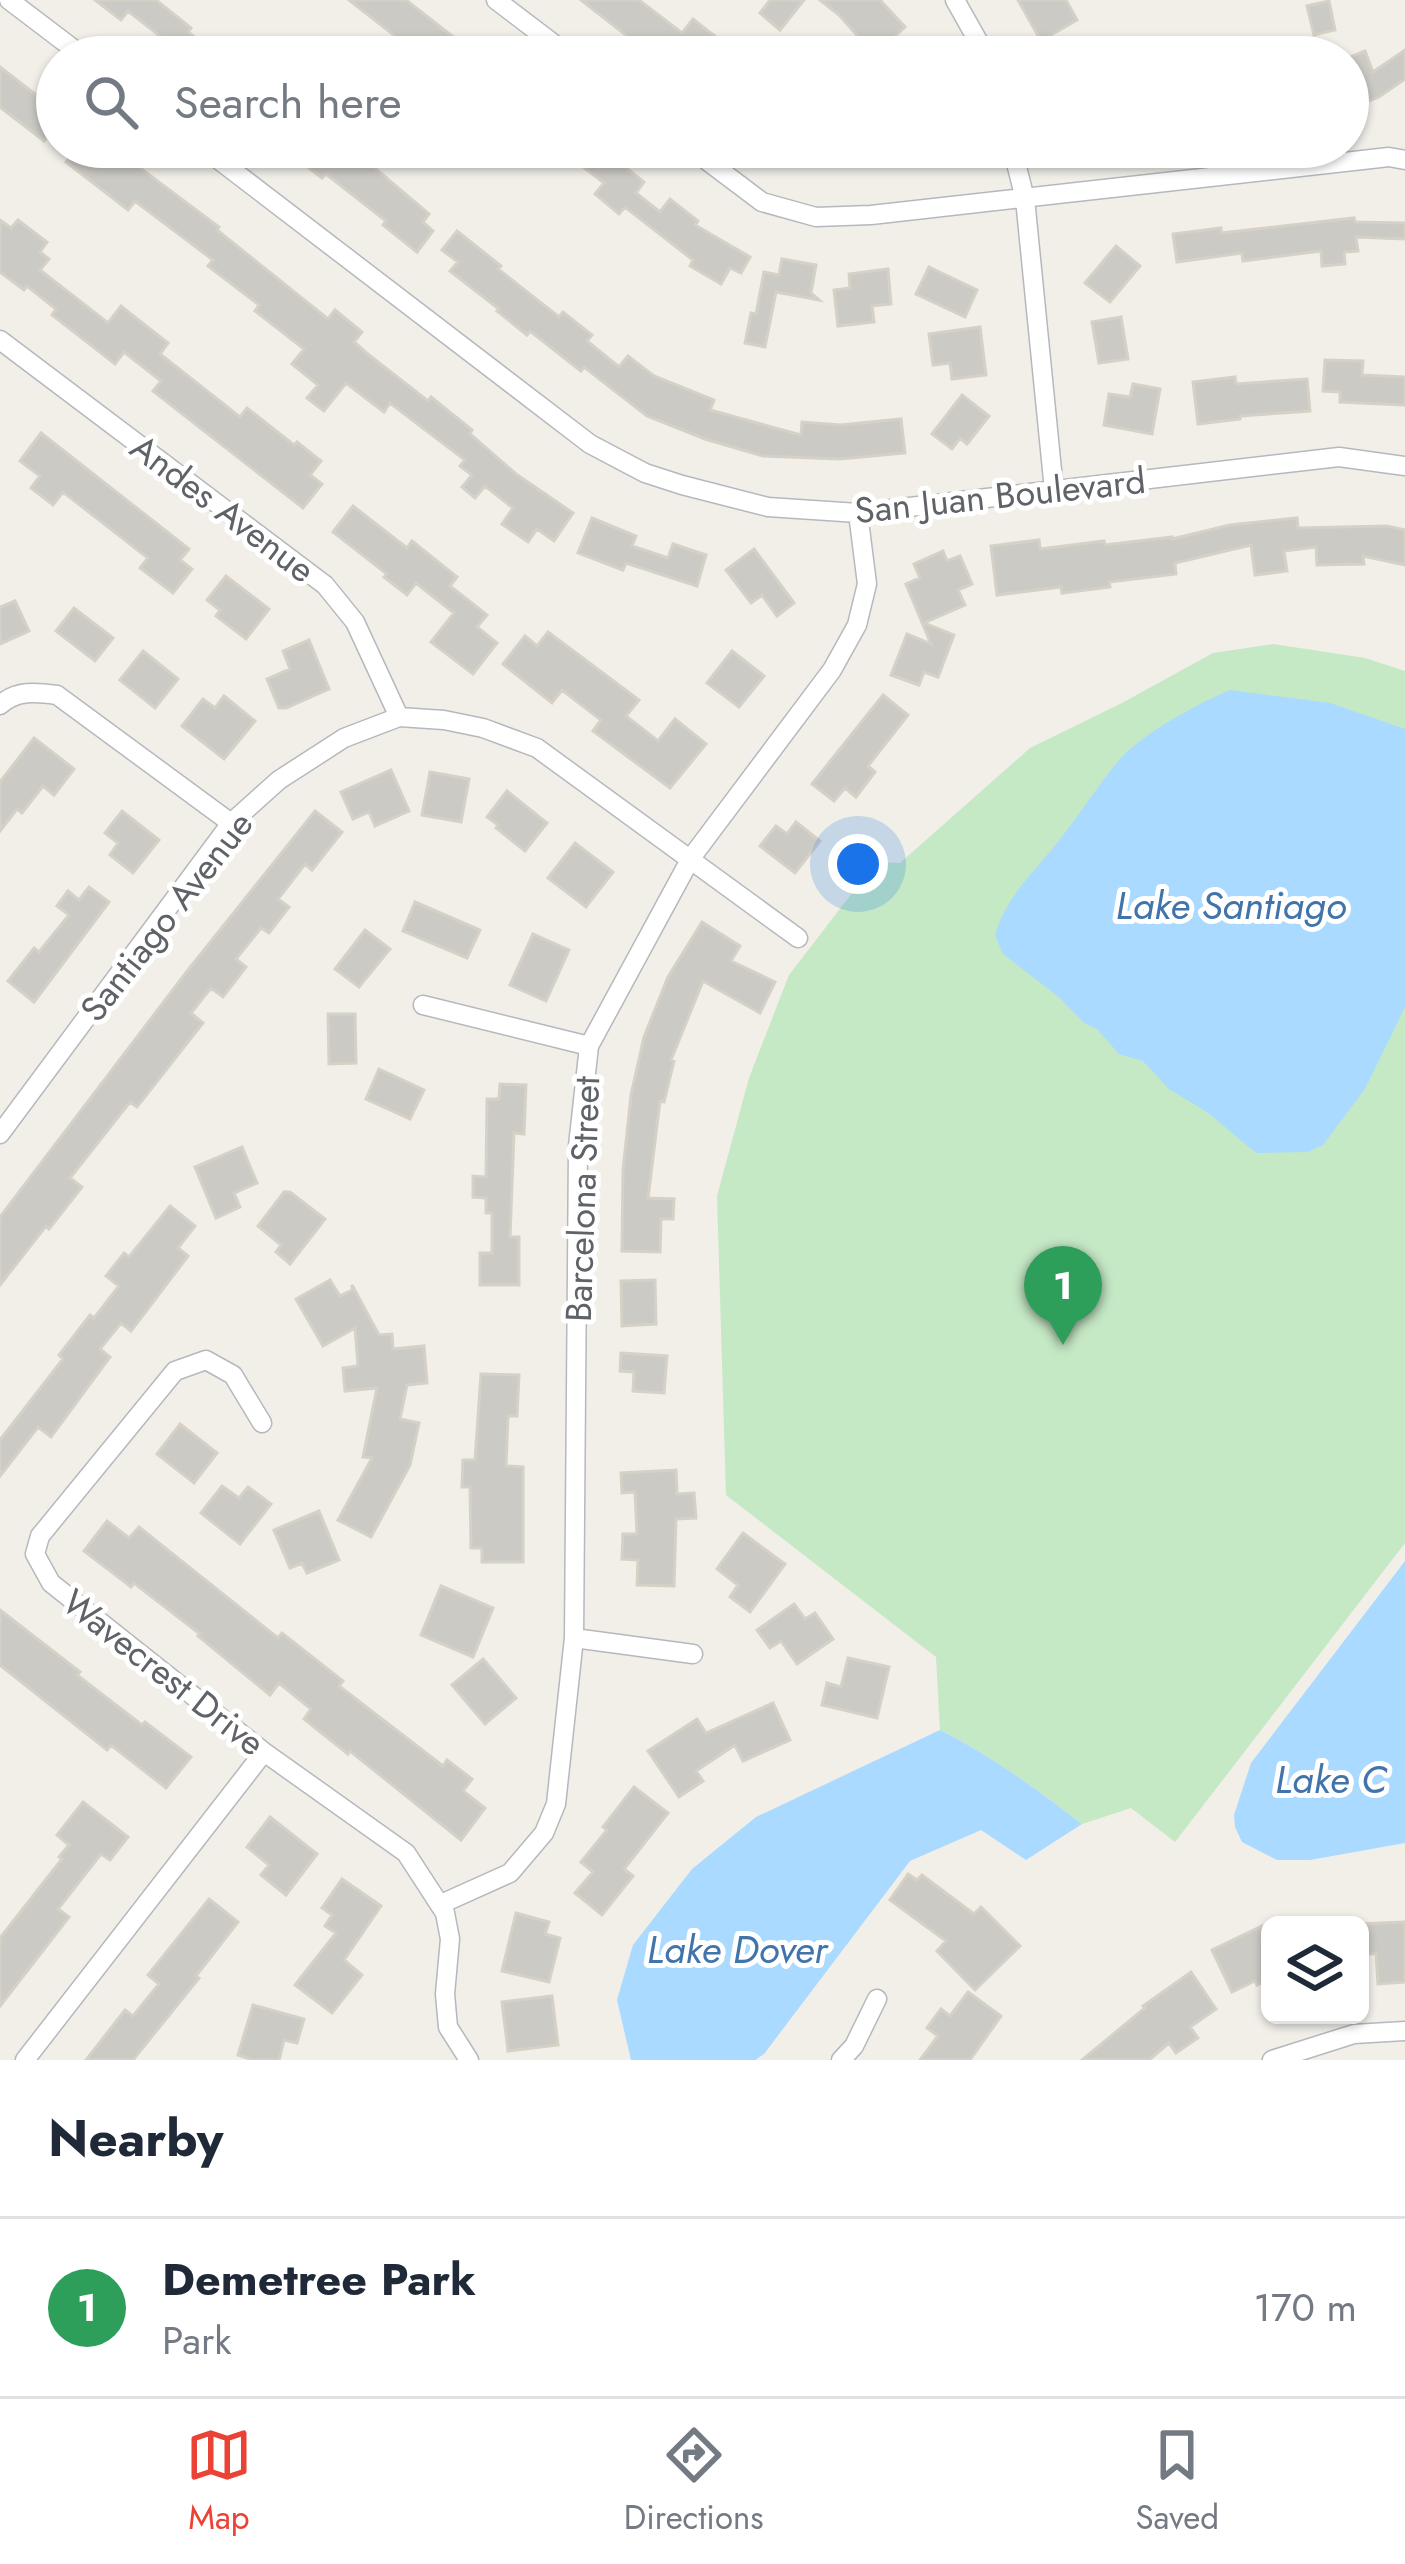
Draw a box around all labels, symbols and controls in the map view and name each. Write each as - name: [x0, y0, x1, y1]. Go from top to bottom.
- search box: [36, 36, 1369, 168]
- icon: search: [78, 69, 144, 135]
- text: Search here: [174, 70, 402, 135]
- street label: Andes Avenue: [120, 421, 326, 595]
- street label: San Juan Boulevard: [852, 454, 1148, 536]
- street label: Santiago Avenue: [67, 800, 265, 1032]
- your location: [828, 834, 888, 894]
- water label: Lake Santiago: [1116, 877, 1347, 934]
- street label: Barcelona Street: [552, 1075, 612, 1323]
- pin: 1: [1024, 1246, 1102, 1345]
- street label: Wavecrest Drive: [52, 1576, 276, 1768]
- water label: Lake C: [1275, 1751, 1388, 1808]
- map controls: [1261, 1916, 1369, 2024]
- button: layers: [1261, 1916, 1369, 2024]
- water label: Lake Dover: [647, 1921, 829, 1978]
- text: Nearby: [48, 2101, 223, 2175]
- text: Demetree Park: [162, 2247, 476, 2312]
- text: 1: [77, 2279, 97, 2336]
- text: 170 m: [1253, 2279, 1357, 2336]
- text: Park: [162, 2312, 232, 2369]
- tab: Map: [186, 2422, 252, 2541]
- tab: Directions: [624, 2422, 764, 2541]
- tab: Saved: [1135, 2422, 1219, 2541]

